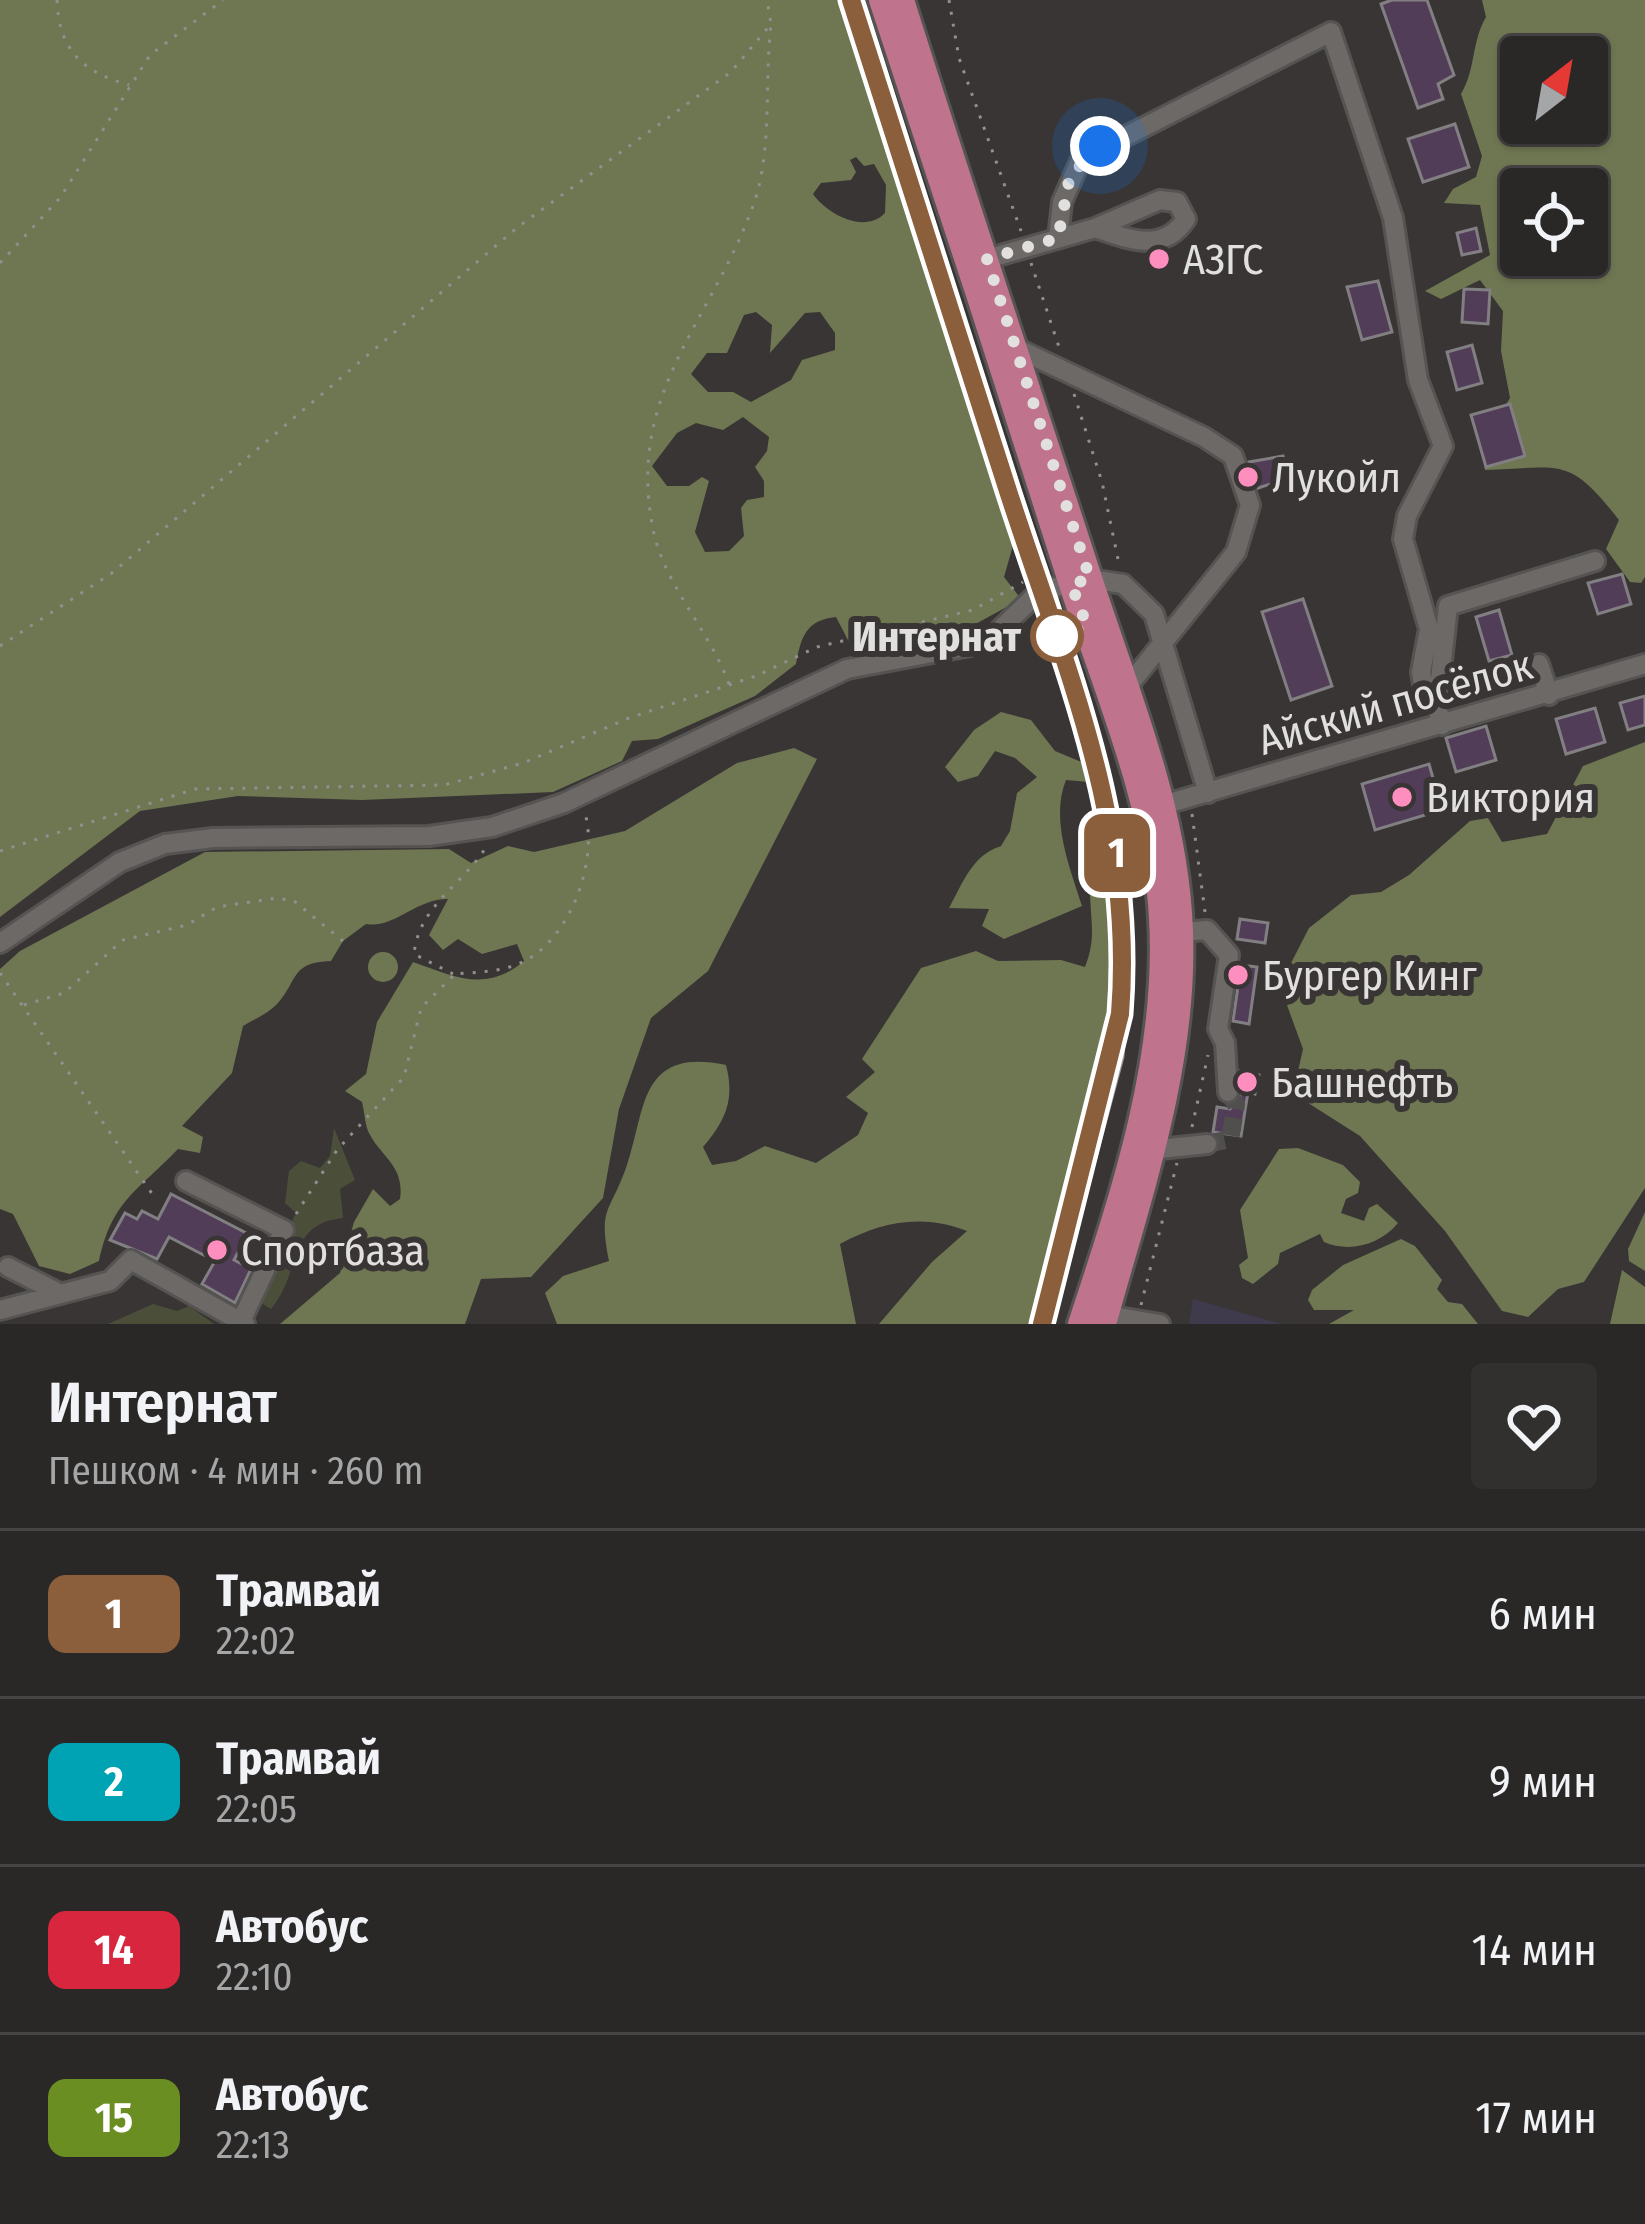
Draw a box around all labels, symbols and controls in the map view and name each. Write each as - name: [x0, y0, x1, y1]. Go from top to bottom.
- north arrow: [1500, 36, 1608, 144]
- map controls: [1500, 36, 1608, 276]
- your location: [1070, 116, 1130, 176]
- button: locate: [1500, 168, 1608, 276]
- place label: АЗГС: [1183, 235, 1263, 285]
- marker: АЗГС: [1146, 246, 1172, 272]
- place label: Лукойл: [1272, 453, 1401, 503]
- marker: Лукойл: [1235, 464, 1261, 490]
- marker: Интернат: [1032, 611, 1082, 661]
- place label: Интернат: [852, 612, 1022, 662]
- street label: Айский посёлок: [1253, 640, 1538, 766]
- place label: Виктория: [1426, 773, 1595, 823]
- marker: Виктория: [1389, 784, 1415, 810]
- line badge: 1: [1078, 814, 1156, 892]
- text: 1: [1108, 828, 1126, 878]
- place label: Бургер Кинг: [1262, 951, 1477, 1001]
- marker: Бургер Кинг: [1225, 962, 1251, 988]
- place label: Башнефть: [1271, 1058, 1453, 1108]
- marker: Башнефть: [1234, 1069, 1260, 1095]
- place label: Спортбаза: [241, 1226, 425, 1276]
- marker: Спортбаза: [204, 1237, 230, 1263]
- button: heart: [1471, 1363, 1597, 1489]
- text: Интернат: [48, 1369, 277, 1437]
- text: Пешком · 4 мин · 260 m: [48, 1448, 424, 1494]
- text: Трамвай: [216, 1564, 381, 1618]
- text: 6 мин: [1489, 1587, 1597, 1641]
- text: 1: [105, 1589, 123, 1639]
- text: 22:02: [216, 1618, 296, 1664]
- text: Трамвай: [216, 1732, 381, 1786]
- text: 9 мин: [1489, 1755, 1597, 1809]
- text: 2: [104, 1757, 124, 1807]
- text: 22:05: [216, 1786, 297, 1832]
- text: Автобус: [216, 1900, 368, 1954]
- text: 14 мин: [1472, 1923, 1597, 1977]
- text: 14: [94, 1925, 134, 1975]
- text: 22:10: [216, 1954, 293, 2000]
- text: Автобус: [216, 2068, 368, 2122]
- text: 17 мин: [1475, 2091, 1597, 2145]
- text: 15: [95, 2093, 133, 2143]
- text: 22:13: [216, 2122, 290, 2168]

